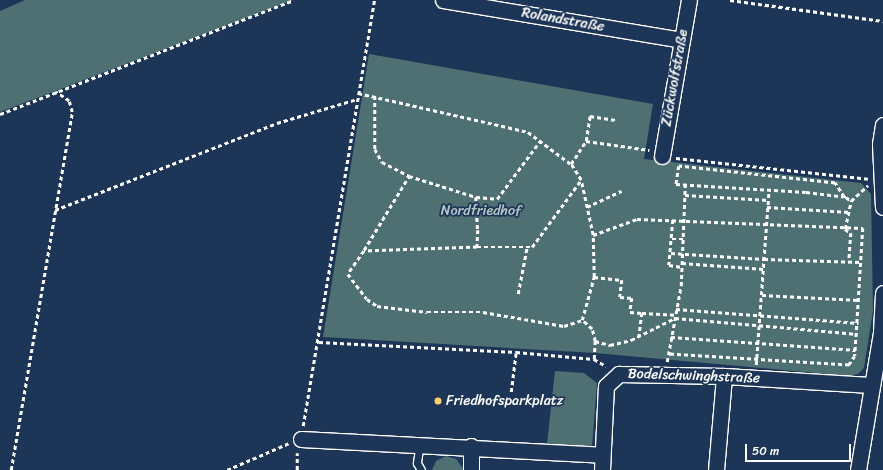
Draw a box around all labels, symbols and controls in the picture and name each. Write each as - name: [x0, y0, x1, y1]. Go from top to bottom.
- street label: Rolandstraße: [520, 4, 606, 36]
- street label: Zückwolfstraße: [658, 28, 692, 128]
- park label: Nordfriedhof: [441, 203, 521, 219]
- street label: Bodelschwinghstraße: [628, 365, 760, 387]
- place label: Friedhofsparkplatz: [446, 393, 563, 409]
- marker: Friedhofsparkplatz: [433, 396, 443, 406]
- scale bar: [747, 436, 853, 462]
- text: 50 m: [752, 440, 779, 462]

